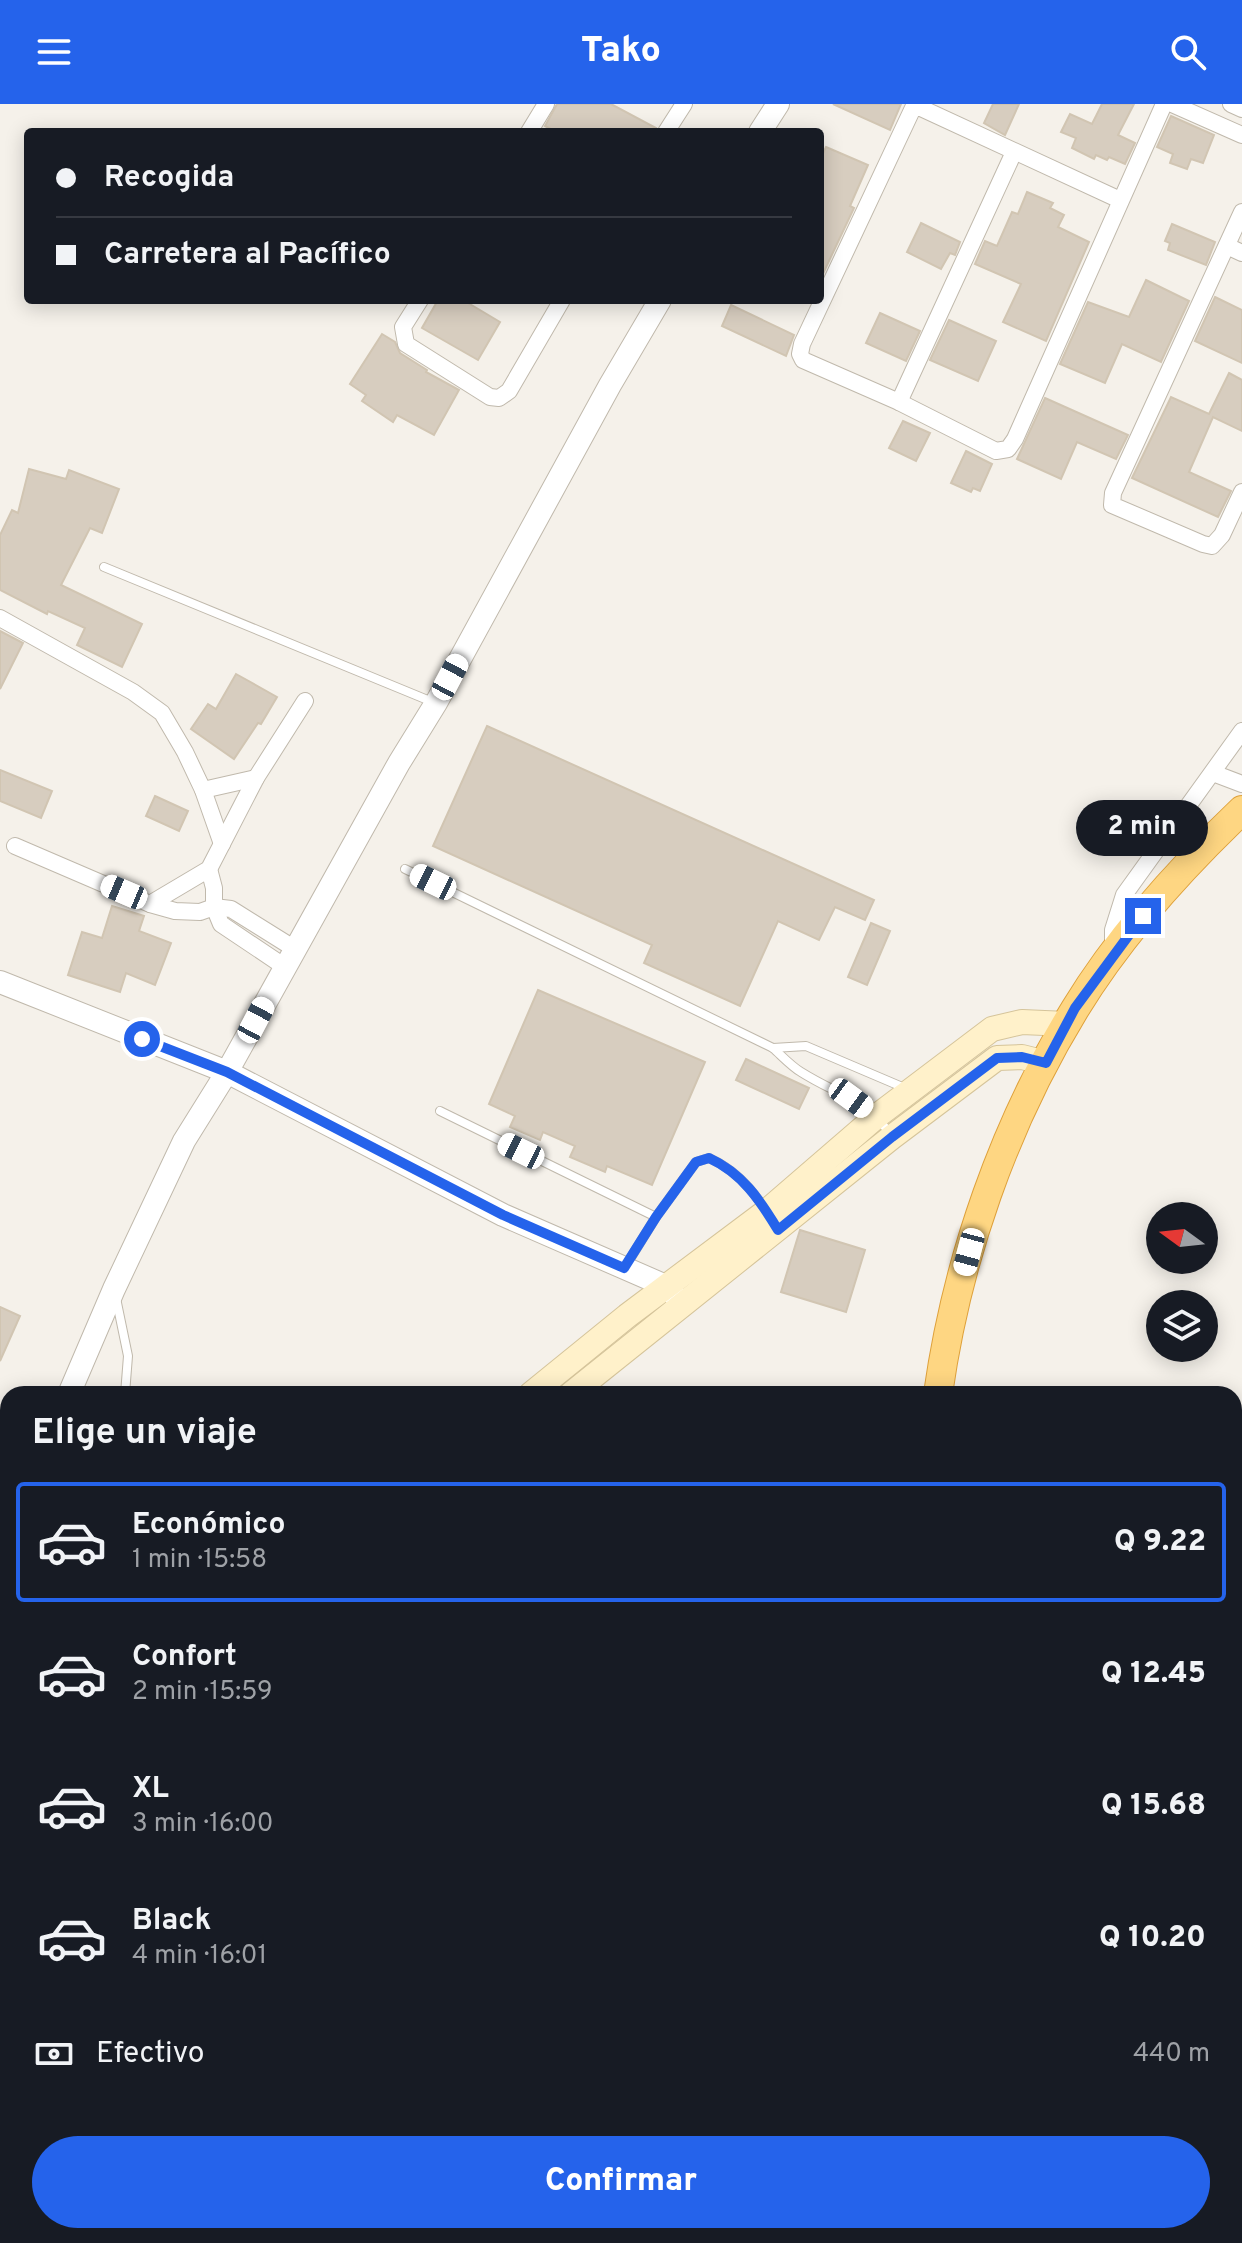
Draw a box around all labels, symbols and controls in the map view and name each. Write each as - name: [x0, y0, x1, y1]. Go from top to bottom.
- text: Tako: [581, 29, 661, 75]
- icon: menu: [32, 30, 76, 74]
- icon: search: [1166, 30, 1210, 74]
- text: Recogida: [104, 160, 234, 197]
- text: Carretera al Pacífico: [104, 237, 391, 274]
- car: [428, 650, 472, 704]
- callout: 2 min: [1077, 800, 1209, 856]
- text: 2 min: [1108, 811, 1176, 844]
- car: [406, 861, 460, 903]
- car: [97, 872, 151, 912]
- route end: [1125, 898, 1161, 934]
- car: [234, 993, 278, 1047]
- route start: [124, 1021, 160, 1057]
- car: [825, 1074, 877, 1122]
- car: [494, 1130, 548, 1172]
- north arrow: [1146, 1202, 1218, 1274]
- map controls: [1146, 1202, 1218, 1362]
- car: [951, 1226, 987, 1278]
- button: layers: [1146, 1290, 1218, 1362]
- text: Elige un viaje: [32, 1411, 257, 1457]
- icon: car: [36, 1506, 108, 1578]
- text: Económico: [132, 1507, 285, 1544]
- text: Q 9.22: [1114, 1524, 1206, 1561]
- text: 1 min · 15:58: [132, 1544, 267, 1577]
- icon: car: [36, 1638, 108, 1710]
- text: Confort: [132, 1639, 237, 1676]
- text: Q 12.45: [1101, 1656, 1206, 1693]
- text: 2 min · 15:59: [132, 1676, 273, 1709]
- icon: car: [36, 1770, 108, 1842]
- text: XL: [132, 1771, 169, 1808]
- text: Q 15.68: [1101, 1788, 1206, 1825]
- text: 3 min · 16:00: [132, 1808, 274, 1841]
- icon: car: [36, 1902, 108, 1974]
- text: Black: [132, 1903, 211, 1940]
- text: Q 10.20: [1099, 1920, 1206, 1957]
- text: 4 min · 16:01: [132, 1940, 267, 1973]
- icon: cash: [32, 2032, 76, 2076]
- text: Efectivo: [96, 2036, 205, 2073]
- text: 440 m: [1133, 2038, 1210, 2071]
- button: Confirmar: [32, 2136, 1210, 2228]

